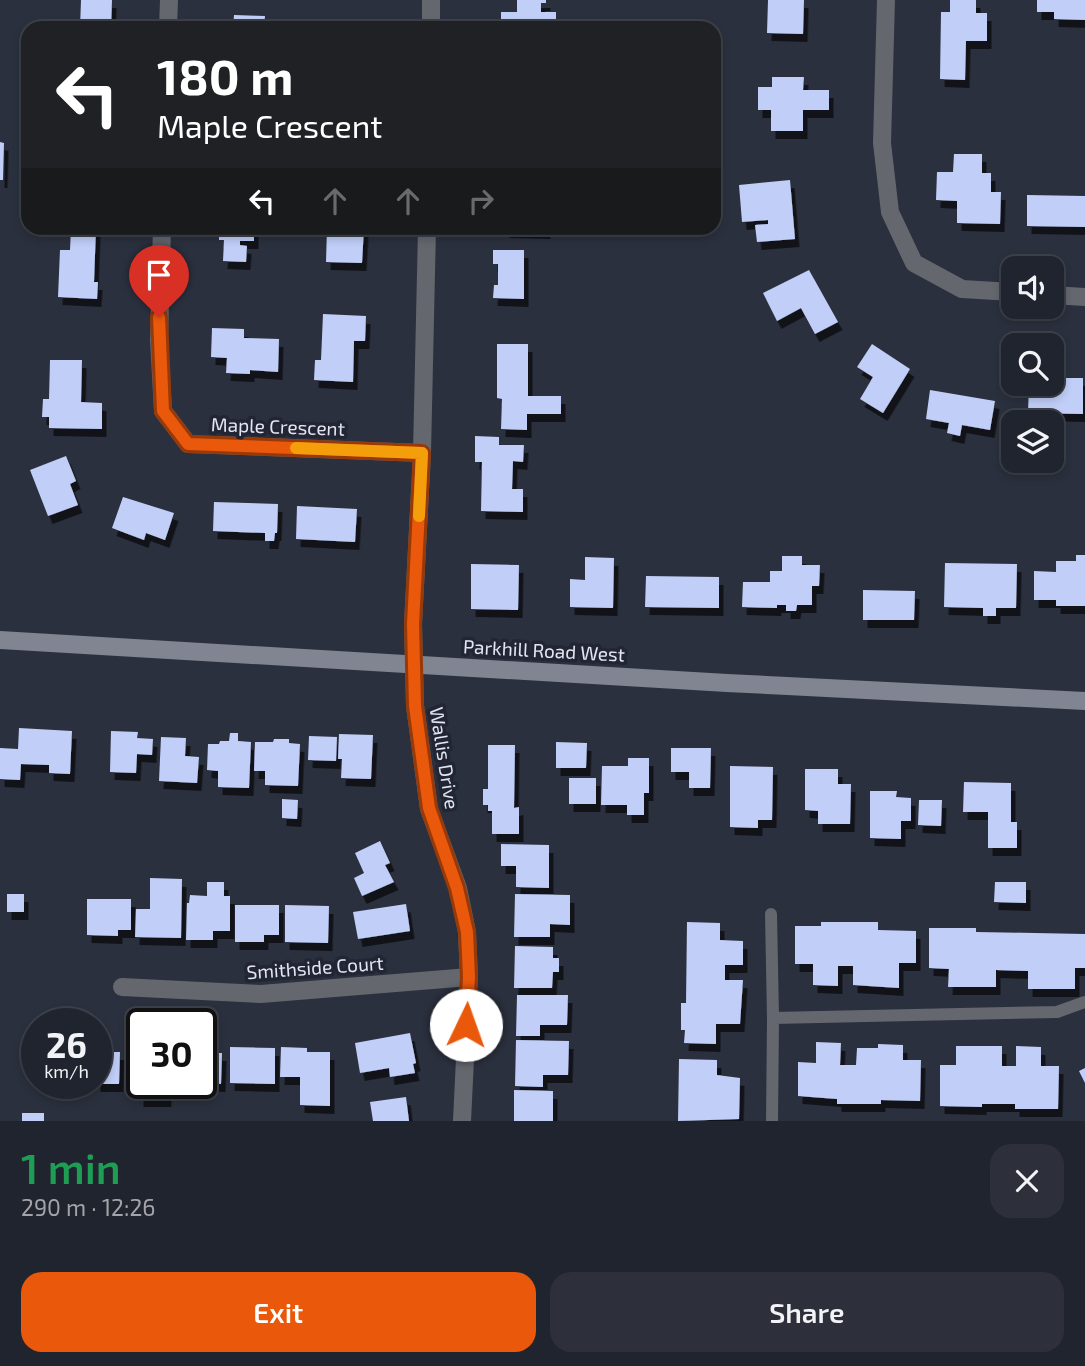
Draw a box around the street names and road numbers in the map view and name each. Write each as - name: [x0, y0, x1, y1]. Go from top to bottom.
- street label: Maple Crescent: [211, 412, 345, 440]
- street label: Parkhill Road West: [462, 634, 626, 666]
- street label: Wallis Drive: [426, 705, 464, 811]
- street label: Smithside Court: [246, 951, 384, 983]

